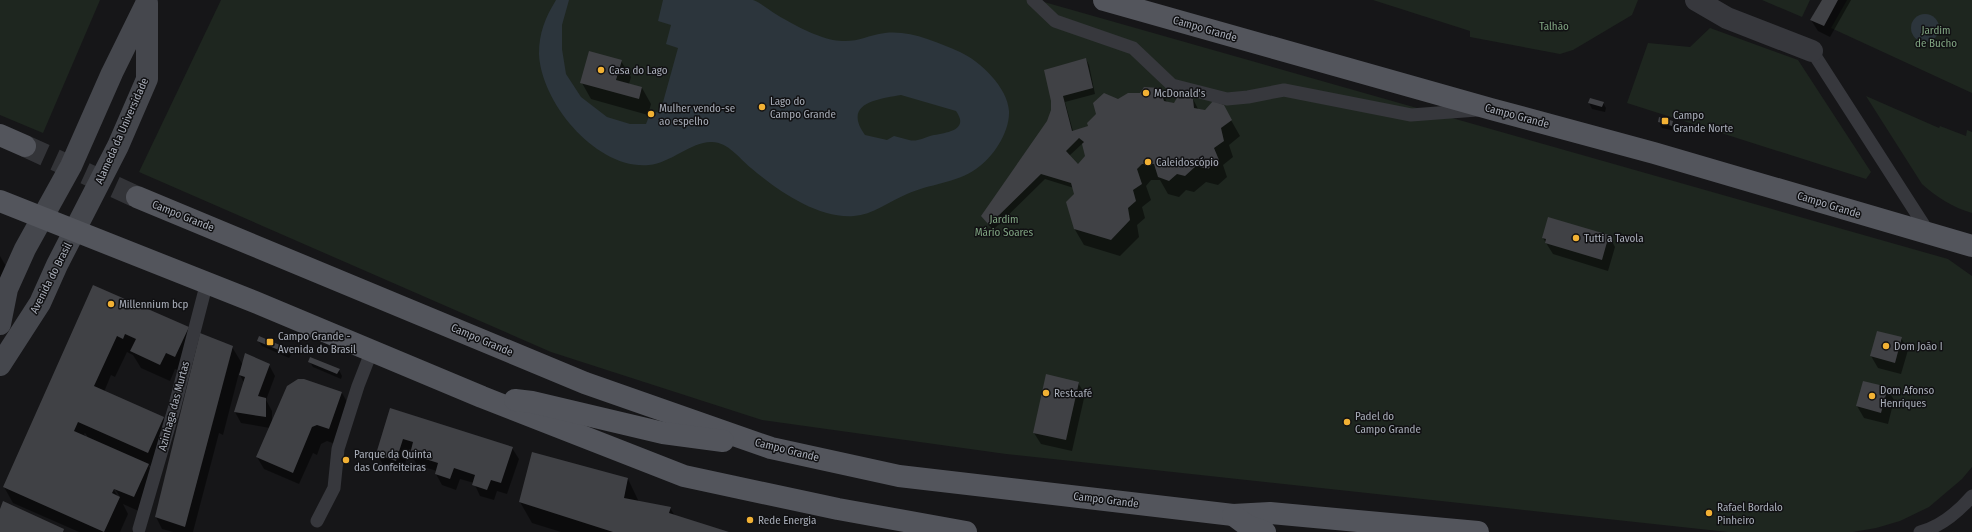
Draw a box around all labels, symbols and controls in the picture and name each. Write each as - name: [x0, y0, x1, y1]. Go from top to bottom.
- street label: Campo Grande: [1172, 14, 1238, 44]
- park label: Talhão: [1539, 20, 1569, 33]
- park label: Jardim de Bucho: [1915, 24, 1957, 50]
- place label: Casa do Lago: [609, 64, 668, 77]
- marker: Casa do Lago: [596, 65, 606, 75]
- street label: Alameda da Universidade: [93, 76, 151, 186]
- place label: McDonald's: [1154, 87, 1206, 100]
- marker: McDonald's: [1141, 88, 1151, 98]
- place label: Lago do Campo Grande: [770, 95, 836, 121]
- street label: Campo Grande: [1484, 101, 1550, 131]
- place label: Mulher vendo-se ao espelho: [659, 102, 735, 128]
- marker: Lago do Campo Grande: [757, 102, 767, 112]
- marker: Mulher vendo-se ao espelho: [646, 109, 656, 119]
- place label: Campo Grande Norte: [1673, 109, 1733, 135]
- marker: Campo Grande Norte: [1660, 116, 1670, 126]
- place label: Caleidoscópio: [1156, 156, 1219, 169]
- marker: Caleidoscópio: [1143, 157, 1153, 167]
- street label: Campo Grande: [1796, 189, 1862, 221]
- street label: Campo Grande: [150, 198, 216, 234]
- park label: Jardim Mário Soares: [975, 213, 1033, 239]
- place label: Tutti a Tavola: [1584, 232, 1644, 245]
- marker: Tutti a Tavola: [1571, 233, 1581, 243]
- street label: Avenida do Brasil: [28, 240, 75, 316]
- place label: Millennium bcp: [119, 298, 189, 311]
- marker: Millennium bcp: [106, 299, 116, 309]
- street label: Campo Grande: [449, 321, 515, 359]
- place label: Campo Grande - Avenida do Brasil: [278, 330, 356, 356]
- marker: Campo Grande - Avenida do Brasil: [265, 337, 275, 347]
- place label: Dom João I: [1894, 340, 1943, 353]
- marker: Dom João I: [1881, 341, 1891, 351]
- street label: Azinhaga das Murtas: [156, 360, 192, 452]
- place label: Dom Afonso Henriques: [1880, 384, 1935, 410]
- place label: Restcafé: [1054, 387, 1092, 400]
- marker: Restcafé: [1041, 388, 1051, 398]
- marker: Dom Afonso Henriques: [1867, 391, 1877, 401]
- place label: Padel do Campo Grande: [1355, 410, 1421, 436]
- marker: Padel do Campo Grande: [1342, 417, 1352, 427]
- street label: Campo Grande: [753, 436, 821, 464]
- place label: Parque da Quinta das Confeiteiras: [354, 448, 432, 474]
- marker: Parque da Quinta das Confeiteiras: [341, 455, 351, 465]
- street label: Campo Grande: [1073, 490, 1139, 510]
- place label: Rafael Bordalo Pinheiro: [1717, 501, 1783, 527]
- marker: Rafael Bordalo Pinheiro: [1704, 508, 1714, 518]
- place label: Rede Energia: [758, 514, 816, 527]
- marker: Rede Energia: [745, 515, 755, 525]

